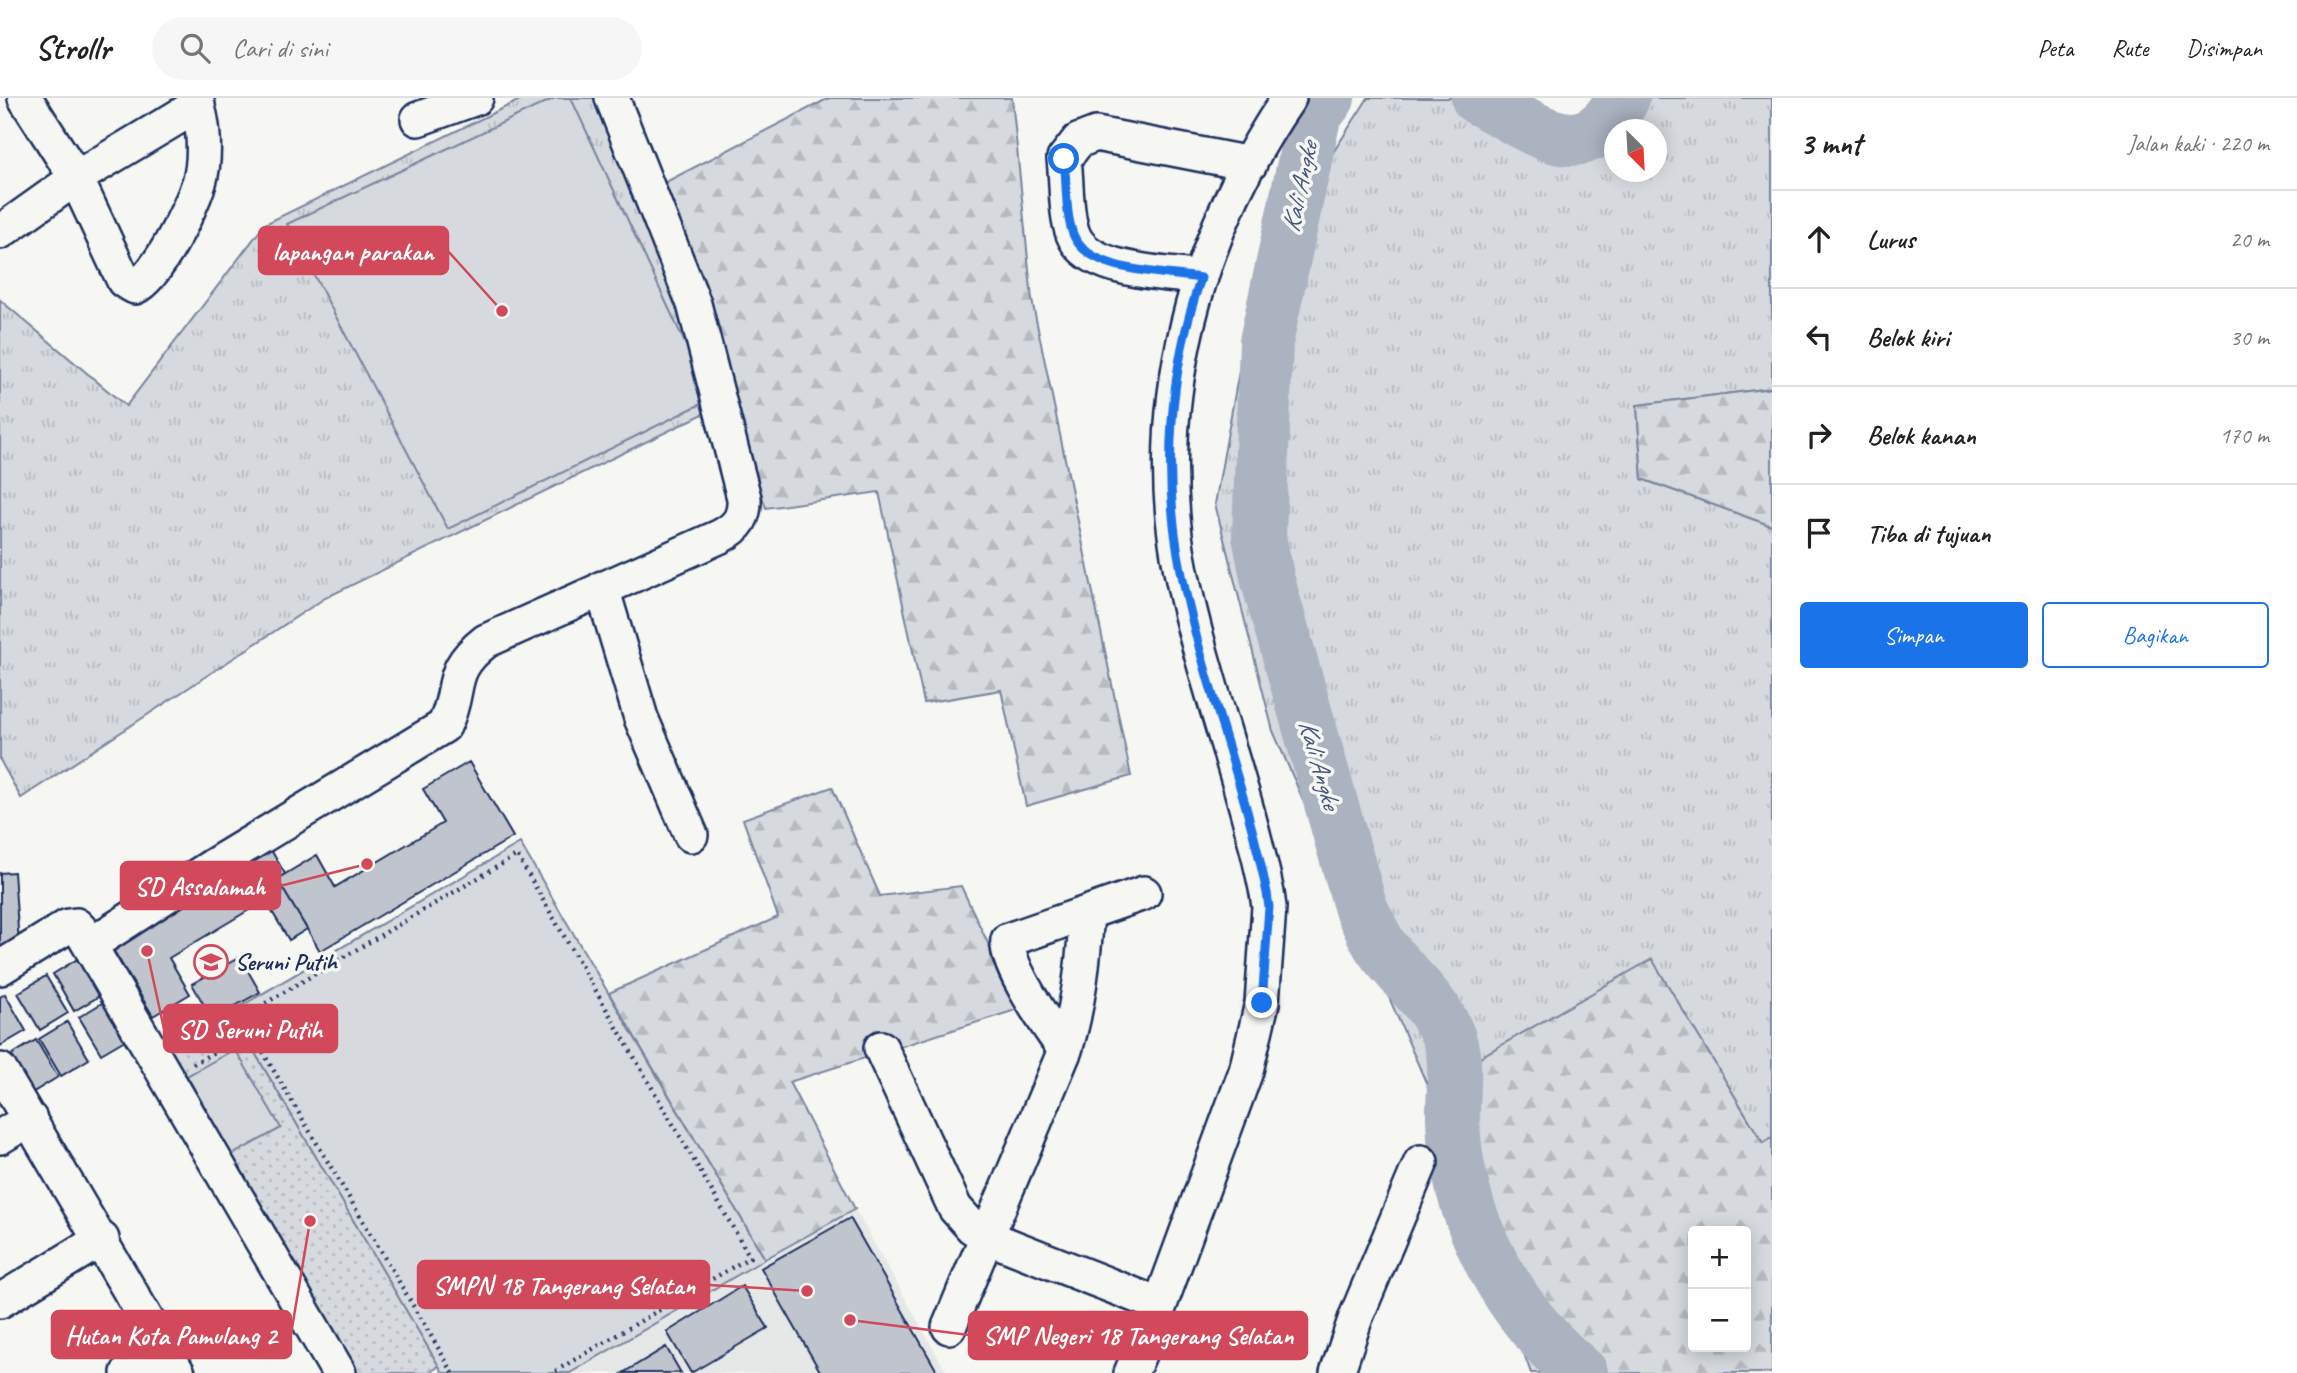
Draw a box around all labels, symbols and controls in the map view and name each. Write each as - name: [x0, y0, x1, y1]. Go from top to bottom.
- search box: [152, 17, 642, 80]
- text: Strollr: [35, 27, 110, 69]
- icon: search: [176, 29, 214, 67]
- text: Cari di sini: [232, 32, 328, 65]
- text: Peta: [2037, 33, 2073, 63]
- text: Rute: [2111, 33, 2148, 63]
- text: Disimpan: [2186, 33, 2262, 63]
- north arrow: [1604, 119, 1667, 182]
- text: 3 mnt: [1800, 125, 1862, 163]
- text: Jalan kaki · 220 m: [2127, 129, 2269, 158]
- water label: Kali Angke: [1274, 136, 1326, 235]
- route start: [1048, 143, 1079, 174]
- icon: ahead: [1800, 220, 1838, 258]
- text: Lurus: [1867, 223, 1915, 256]
- text: 20 m: [2230, 225, 2269, 254]
- callout: lapangan parakan: [259, 227, 448, 274]
- text: lapangan parakan: [272, 235, 436, 268]
- icon: left: [1800, 318, 1838, 356]
- text: Belok kiri: [1867, 321, 1949, 354]
- text: 30 m: [2230, 323, 2269, 352]
- icon: right: [1800, 416, 1838, 454]
- text: Belok kanan: [1867, 419, 1976, 452]
- text: 170 m: [2220, 421, 2269, 450]
- icon: arrive: [1800, 514, 1838, 552]
- text: Tiba di tujuan: [1867, 517, 1991, 550]
- button: Simpan: [1800, 602, 2028, 668]
- button: Bagikan: [2042, 602, 2269, 668]
- water label: Kali Angke: [1291, 716, 1349, 816]
- callout: SD Assalamah: [121, 862, 280, 909]
- text: SD Assalamah: [135, 870, 266, 903]
- school or university icon: Seruni Putih: [192, 943, 230, 981]
- place label: Seruni Putih: [235, 947, 339, 977]
- route end: [1246, 987, 1277, 1018]
- callout: SD Seruni Putih: [164, 1005, 337, 1052]
- text: SD Seruni Putih: [178, 1013, 324, 1046]
- map controls: [1688, 1226, 1751, 1352]
- button: +: [1688, 1226, 1751, 1289]
- callout: SMPN 18 Tangerang Selatan: [418, 1261, 709, 1308]
- text: SMPN 18 Tangerang Selatan: [433, 1269, 696, 1302]
- button: −: [1688, 1289, 1751, 1352]
- callout: Hutan Kota Pamulang 2: [52, 1311, 291, 1358]
- callout: SMP Negeri 18 Tangerang Selatan: [969, 1312, 1307, 1359]
- text: Hutan Kota Pamulang 2: [65, 1319, 279, 1352]
- text: SMP Negeri 18 Tangerang Selatan: [983, 1319, 1294, 1352]

